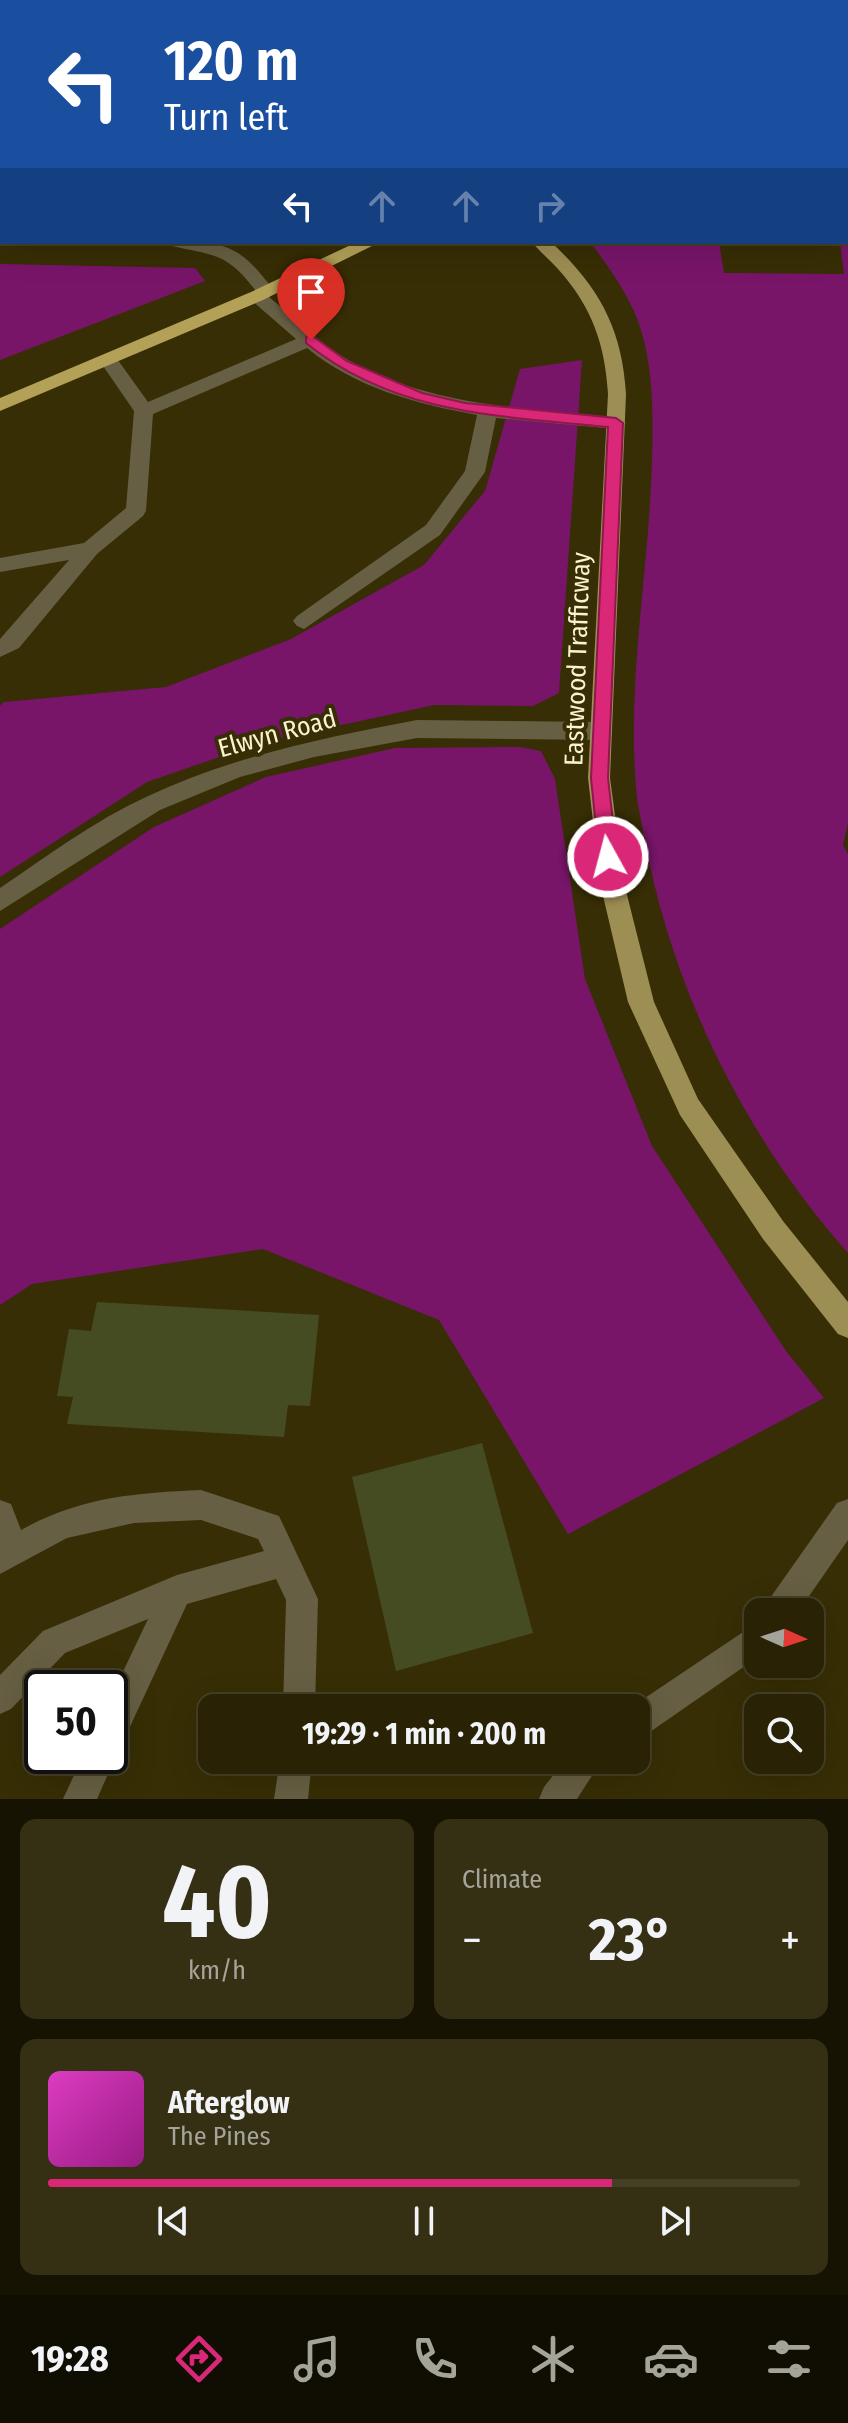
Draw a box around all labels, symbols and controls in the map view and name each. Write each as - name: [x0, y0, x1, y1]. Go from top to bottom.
- text: 120 m: [164, 28, 299, 95]
- icon: left: [32, 32, 136, 136]
- text: Turn left: [164, 96, 288, 140]
- icon: left: [276, 184, 320, 228]
- icon: ahead: [360, 184, 404, 228]
- icon: ahead: [444, 184, 488, 228]
- icon: right: [528, 184, 572, 228]
- pin: [277, 258, 345, 340]
- icon: arrive: [289, 270, 333, 314]
- street label: Eastwood Trafficway: [558, 551, 597, 767]
- street label: Elwyn Road: [215, 703, 340, 764]
- position arrow: [566, 815, 650, 899]
- north arrow: [744, 1598, 824, 1678]
- map controls: [744, 1598, 824, 1774]
- speed limit sign: 50: [24, 1670, 128, 1774]
- button: search: [744, 1694, 824, 1774]
- text: 19:29 · 1 min · 200 m: [302, 1716, 546, 1752]
- text: 40: [162, 1840, 272, 1965]
- text: Climate: [462, 1864, 542, 1895]
- text: 23°: [589, 1904, 673, 1976]
- text: −: [462, 1914, 482, 1967]
- text: +: [780, 1914, 800, 1967]
- text: km/h: [188, 1955, 246, 1986]
- text: Afterglow: [168, 2085, 290, 2121]
- text: The Pines: [168, 2121, 271, 2152]
- icon: previous: [151, 2199, 195, 2243]
- icon: pause: [402, 2199, 446, 2243]
- icon: next: [653, 2199, 697, 2243]
- icon: directions: [171, 2331, 227, 2387]
- icon: music: [289, 2331, 345, 2387]
- icon: phone: [407, 2331, 463, 2387]
- icon: climate: [525, 2331, 581, 2387]
- icon: car: [643, 2331, 699, 2387]
- icon: filters: [761, 2331, 817, 2387]
- text: 19:28: [31, 2337, 109, 2381]

